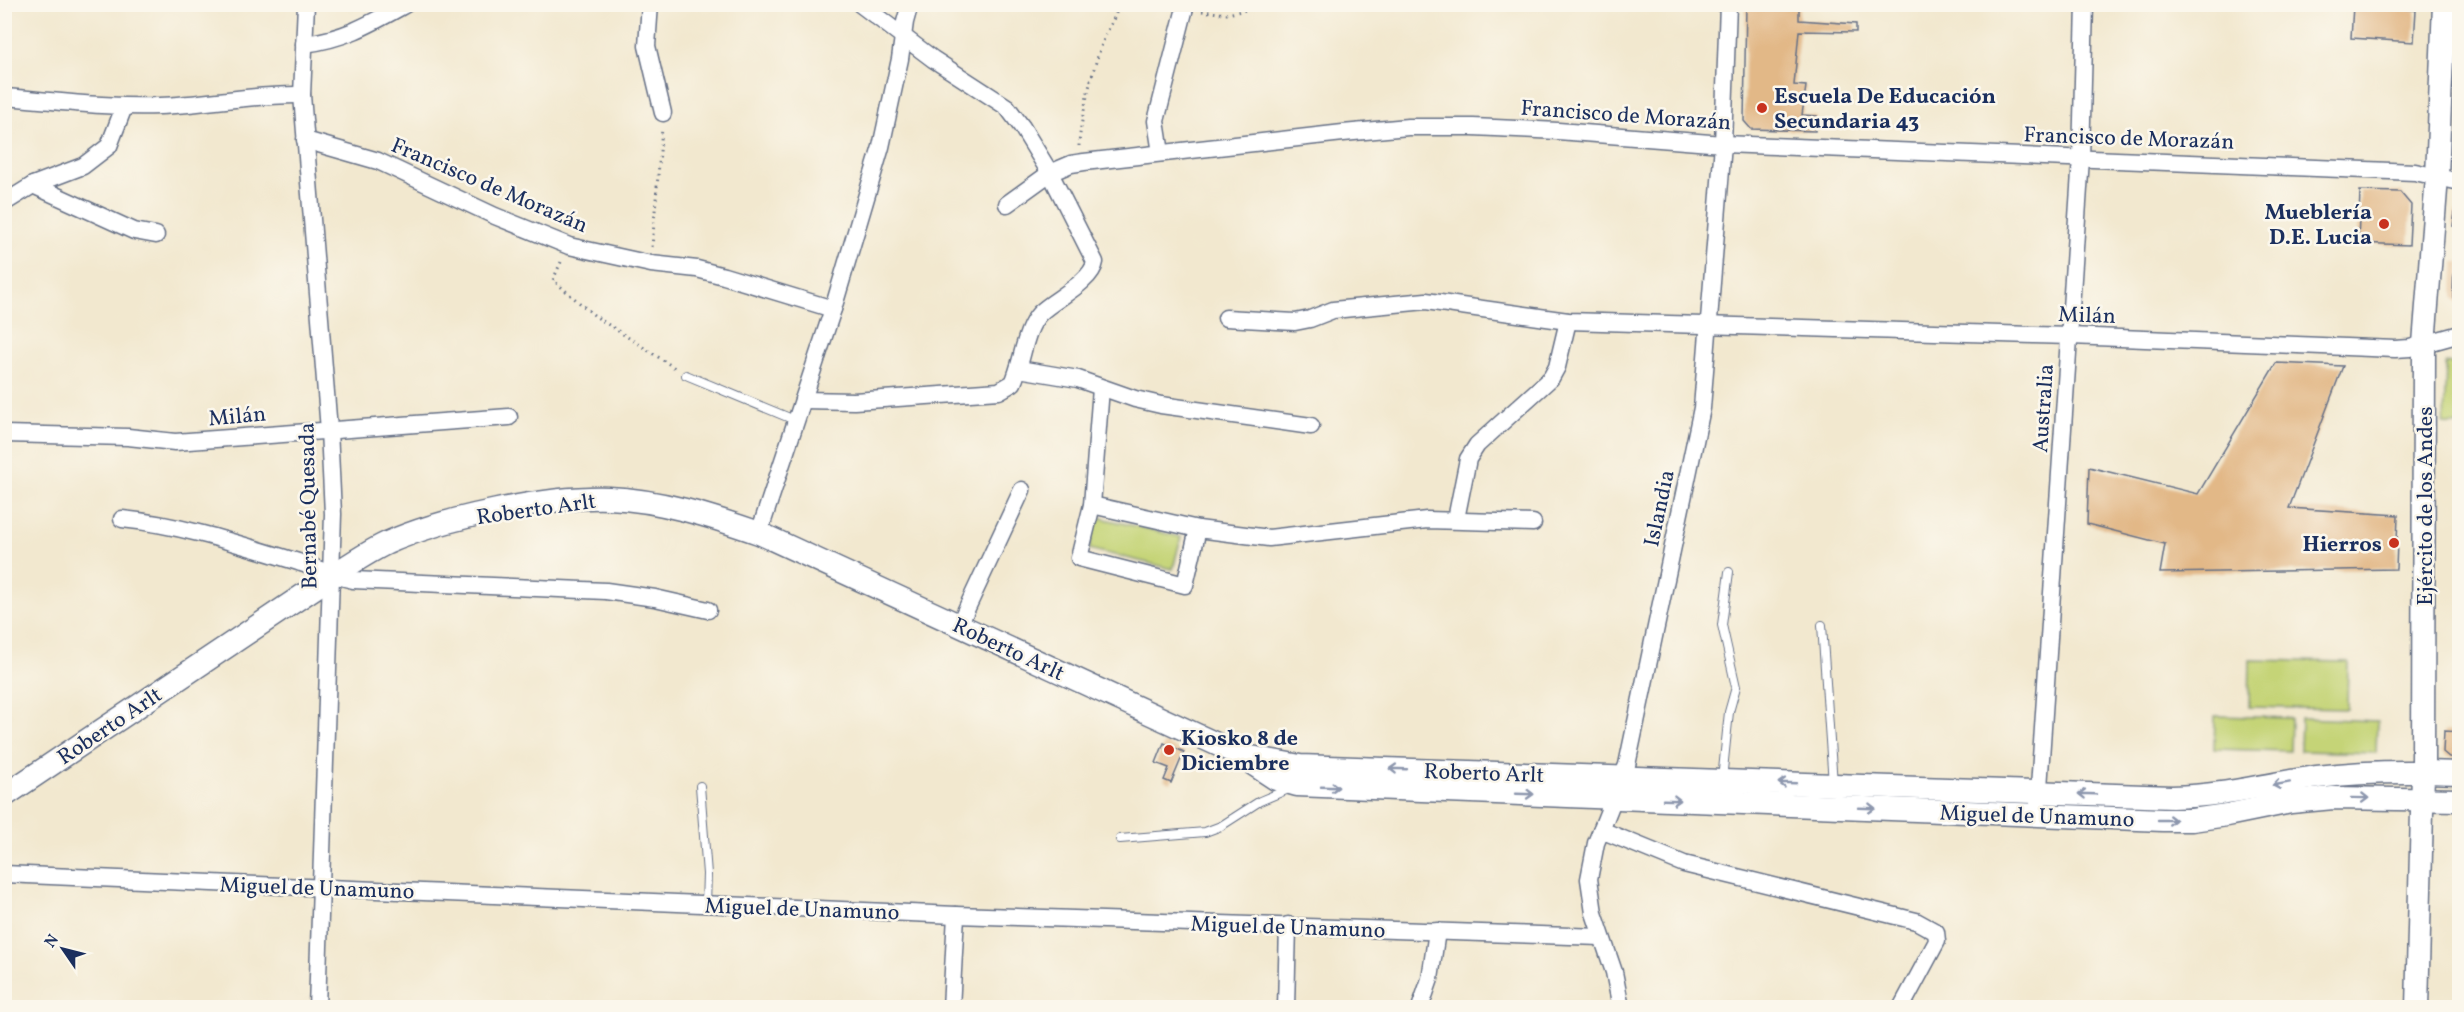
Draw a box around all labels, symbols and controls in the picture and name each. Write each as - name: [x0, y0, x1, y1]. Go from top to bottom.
- place label: Escuela De Educación Secundaria 43: [1774, 82, 1996, 138]
- street label: Francisco de Morazán: [1519, 94, 1732, 139]
- marker: Escuela De Educación Secundaria 43: [1755, 101, 1769, 115]
- street label: Francisco de Morazán: [2023, 120, 2235, 159]
- street label: Francisco de Morazán: [386, 131, 592, 242]
- place label: Mueblería D.E. Lucia: [2264, 198, 2372, 254]
- marker: Mueblería D.E. Lucia: [2377, 217, 2391, 231]
- street label: Milán: [2057, 300, 2116, 333]
- street label: Australia: [2026, 363, 2063, 454]
- street label: Milán: [207, 400, 267, 435]
- street label: Ejército de los Andes: [2411, 406, 2442, 606]
- street label: Bernabé Quesada: [293, 422, 326, 590]
- street label: Islandia: [1637, 467, 1684, 550]
- street label: Roberto Arlt: [475, 487, 598, 534]
- place label: Hierros: [2303, 530, 2382, 561]
- marker: Hierros: [2387, 536, 2401, 550]
- street label: Roberto Arlt: [947, 611, 1069, 690]
- street label: Roberto Arlt: [52, 680, 169, 774]
- place label: Kiosko 8 de Diciembre: [1181, 724, 1298, 780]
- marker: Kiosko 8 de Diciembre: [1162, 743, 1176, 757]
- street label: Roberto Arlt: [1423, 757, 1545, 792]
- one-way arrow: [1388, 764, 1408, 775]
- one-way arrow: [1778, 777, 1798, 789]
- one-way arrow: [2272, 779, 2291, 790]
- one-way arrow: [1319, 781, 1339, 792]
- one-way arrow: [1514, 788, 1534, 800]
- one-way arrow: [2077, 789, 2097, 800]
- one-way arrow: [2350, 792, 2370, 804]
- one-way arrow: [1662, 794, 1682, 805]
- street label: Miguel de Unamuno: [1939, 799, 2135, 836]
- one-way arrow: [1857, 802, 1877, 813]
- one-way arrow: [2156, 814, 2176, 826]
- street label: Miguel de Unamuno: [219, 871, 415, 908]
- street label: Miguel de Unamuno: [704, 892, 900, 929]
- street label: Miguel de Unamuno: [1190, 910, 1386, 947]
- north arrow: [33, 919, 93, 979]
- text: N: [40, 930, 65, 953]

